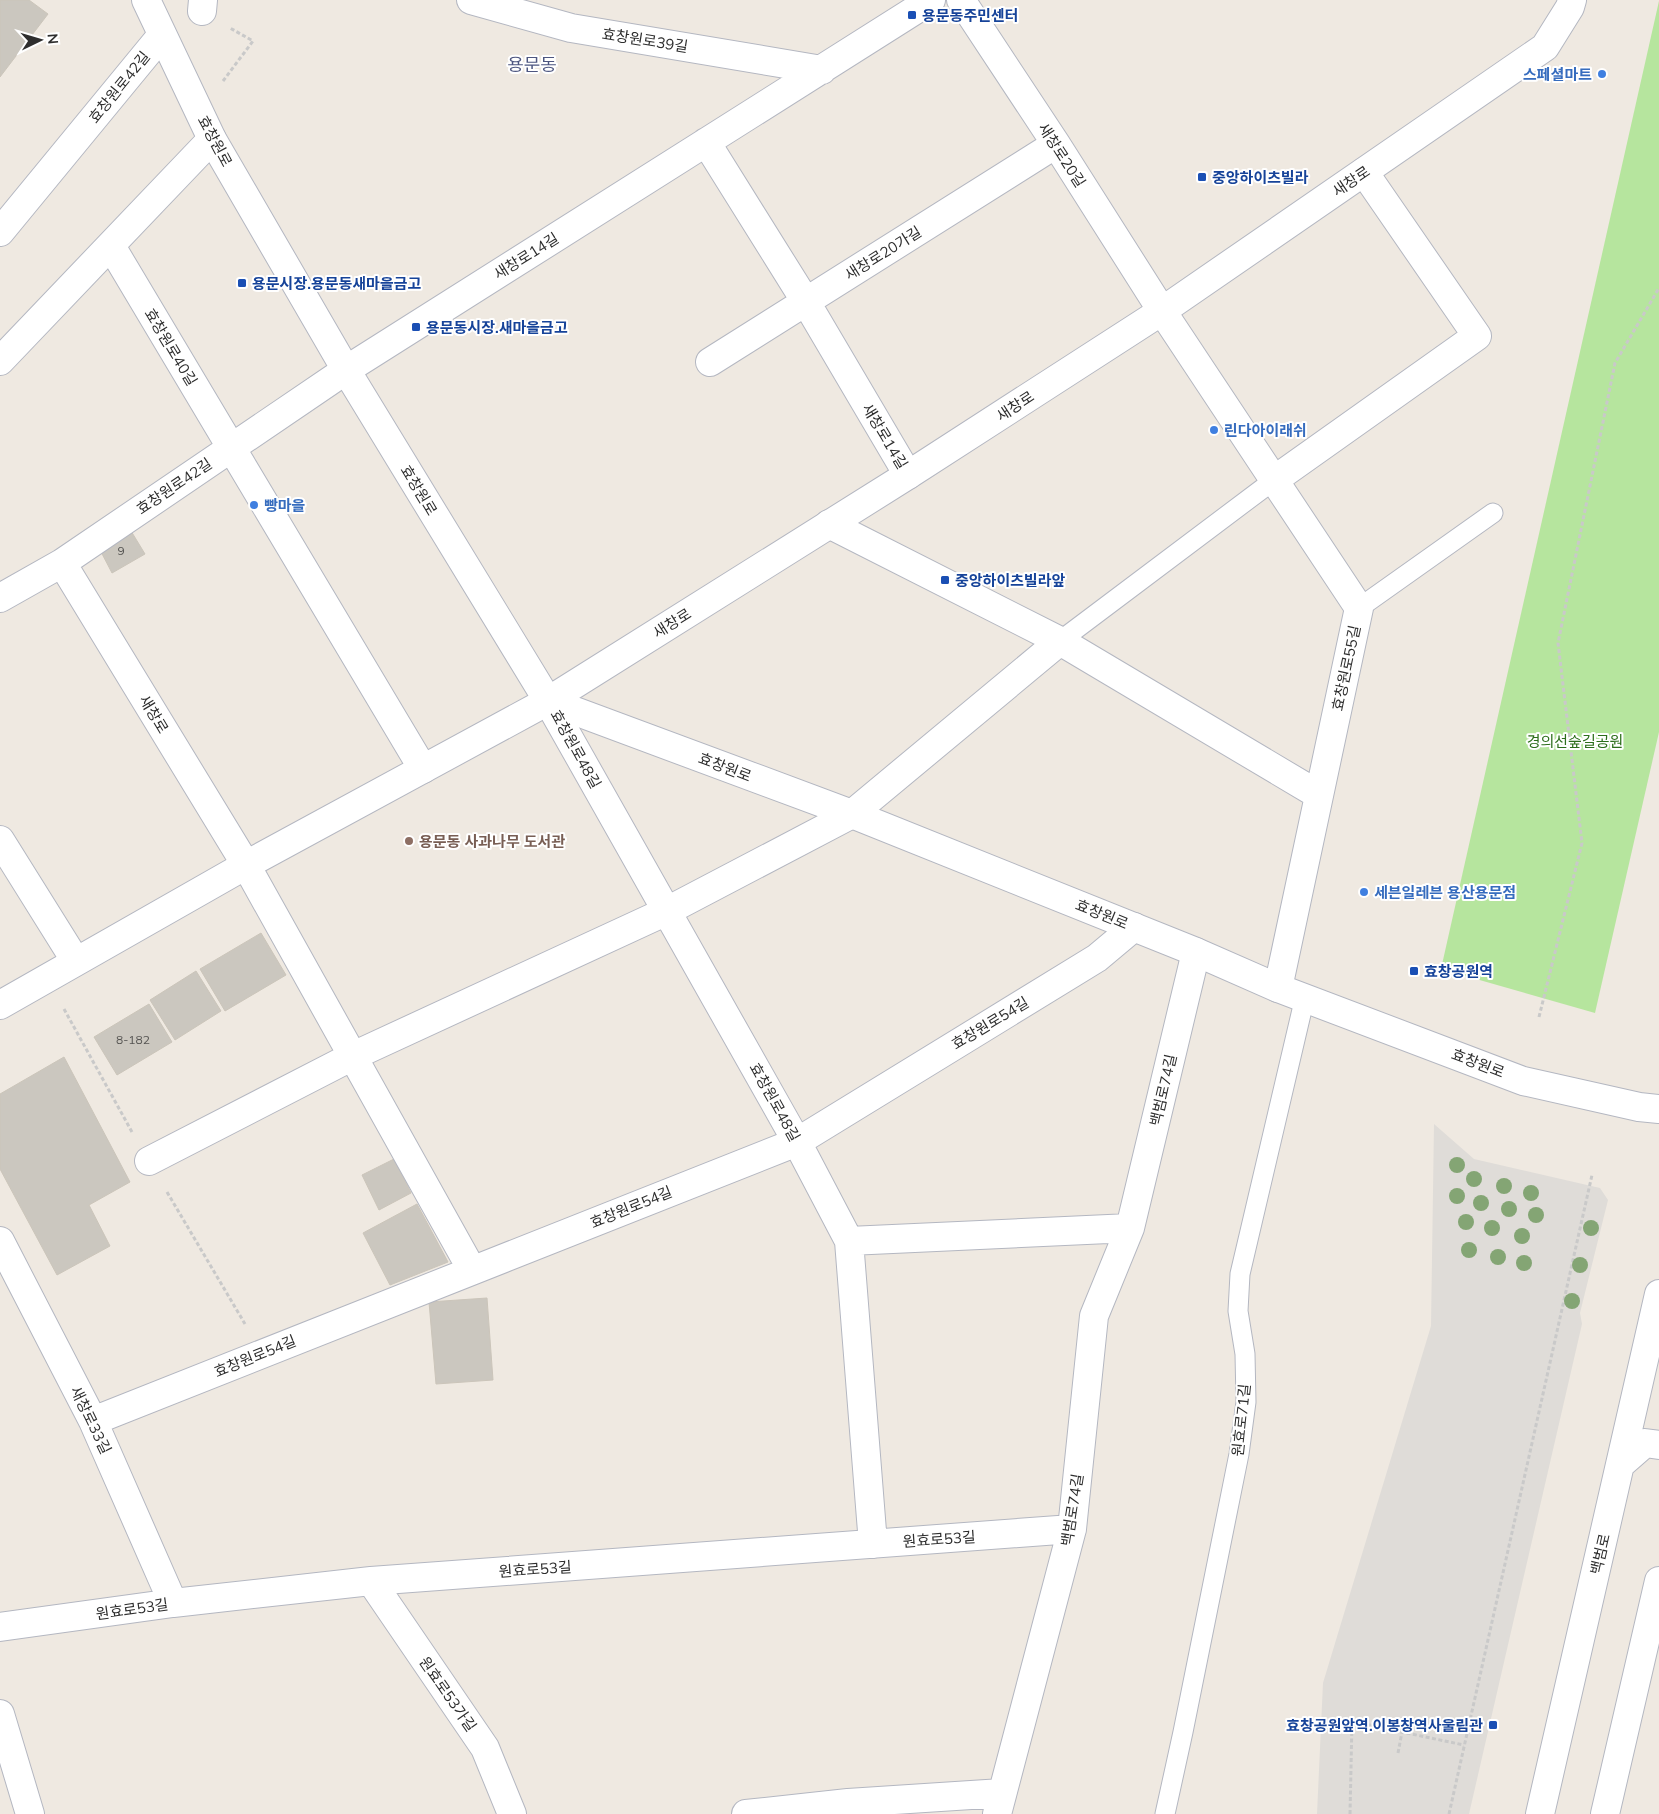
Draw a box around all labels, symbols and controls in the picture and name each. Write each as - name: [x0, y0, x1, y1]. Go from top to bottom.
- place label: 용문동주민센터: [922, 6, 1019, 25]
- marker: 용문동주민센터: [906, 9, 918, 21]
- north arrow: [15, 15, 65, 65]
- street label: 효창원로39길: [601, 24, 689, 56]
- text: N: [44, 33, 62, 45]
- street label: 효창원로42길: [84, 47, 154, 127]
- district label: 용문동: [507, 53, 557, 76]
- place label: 스페셜마트: [1523, 65, 1592, 84]
- marker: 스페셜마트: [1596, 68, 1608, 80]
- street label: 효창원로: [194, 112, 236, 170]
- street label: 새창로20길: [1034, 119, 1090, 191]
- street label: 새창로: [1329, 162, 1373, 200]
- place label: 중앙하이츠빌라: [1212, 168, 1309, 187]
- marker: 중앙하이츠빌라: [1196, 171, 1208, 183]
- street label: 새창로20가길: [841, 222, 925, 284]
- street label: 새창로14길: [490, 229, 562, 283]
- place label: 용문시장.용문동새마을금고: [252, 274, 422, 293]
- marker: 용문시장.용문동새마을금고: [236, 277, 248, 289]
- street label: 효창원로40길: [140, 305, 202, 389]
- place label: 용문동시장.새마을금고: [426, 318, 568, 337]
- marker: 용문동시장.새마을금고: [410, 321, 422, 333]
- street label: 새창로: [992, 387, 1038, 425]
- street label: 새창로14길: [858, 400, 912, 472]
- place label: 린다아이래쉬: [1224, 421, 1307, 440]
- marker: 린다아이래쉬: [1208, 424, 1220, 436]
- street label: 효창원로42길: [133, 454, 215, 518]
- street label: 효창원로: [397, 461, 441, 519]
- place label: 빵마을: [264, 496, 306, 515]
- marker: 빵마을: [248, 499, 260, 511]
- house number: 9: [117, 543, 125, 558]
- place label: 중앙하이츠빌라앞: [955, 571, 1066, 590]
- marker: 중앙하이츠빌라앞: [939, 574, 951, 586]
- street label: 새창로: [649, 604, 695, 642]
- street label: 효창원로55길: [1328, 623, 1364, 713]
- street label: 새창로: [135, 691, 173, 737]
- street label: 효창원로48길: [547, 706, 605, 792]
- park label: 경의선숲길공원: [1527, 732, 1623, 751]
- street label: 효창원로: [696, 748, 754, 786]
- place label: 용문동 사과나무 도서관: [419, 832, 565, 851]
- marker: 용문동 사과나무 도서관: [403, 835, 415, 847]
- place label: 세븐일레븐 용산용문점: [1374, 883, 1516, 902]
- marker: 세븐일레븐 용산용문점: [1358, 886, 1370, 898]
- street label: 효창원로: [1073, 895, 1131, 933]
- place label: 효창공원역: [1424, 962, 1493, 981]
- marker: 효창공원역: [1408, 965, 1420, 977]
- street label: 효창원로54길: [948, 992, 1032, 1054]
- house number: 8-182: [116, 1032, 150, 1047]
- street label: 효창원로: [1449, 1044, 1507, 1082]
- street label: 백범로74길: [1146, 1052, 1180, 1128]
- street label: 효창원로48길: [746, 1059, 804, 1145]
- street label: 효창원로54길: [587, 1182, 675, 1232]
- street label: 효창원로54길: [211, 1331, 299, 1381]
- street label: 새창로33길: [66, 1383, 116, 1457]
- street label: 원효로71길: [1228, 1383, 1254, 1457]
- street label: 백범로74길: [1057, 1472, 1087, 1548]
- street label: 원효로53길: [902, 1527, 976, 1551]
- street label: 백범로: [1586, 1532, 1614, 1576]
- street label: 원효로53길: [498, 1557, 572, 1581]
- street label: 원효로53길: [94, 1594, 170, 1624]
- street label: 원효로53가길: [415, 1653, 481, 1735]
- place label: 효창공원앞역.이봉창역사울림관: [1286, 1716, 1483, 1735]
- marker: 효창공원앞역.이봉창역사울림관: [1487, 1719, 1499, 1731]

